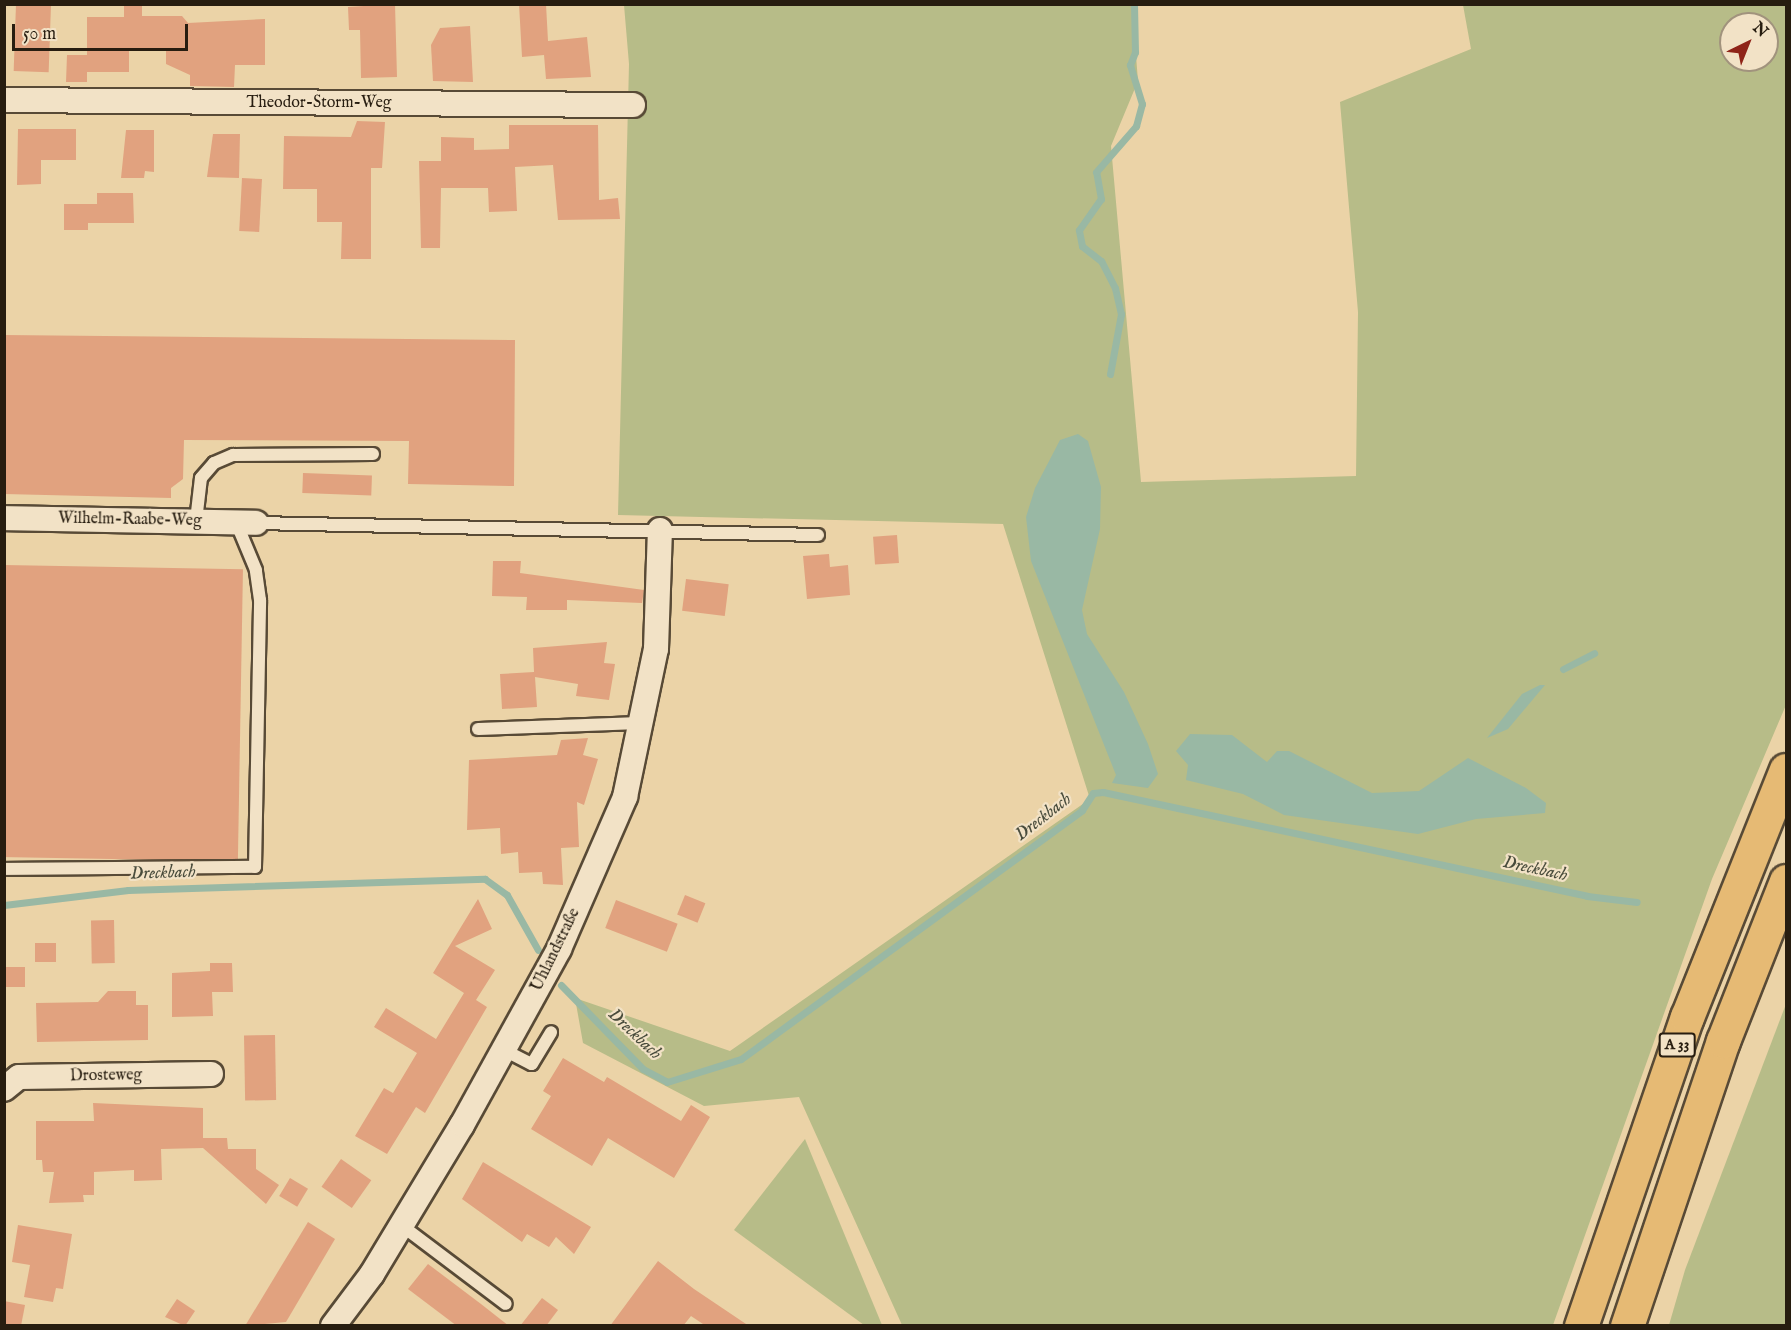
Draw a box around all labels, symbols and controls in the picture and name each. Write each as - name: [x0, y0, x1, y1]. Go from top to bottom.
- scale bar: [15, 12, 190, 50]
- north arrow: [1719, 12, 1779, 72]
- text: N: [1748, 18, 1772, 42]
- text: 50 m: [23, 23, 56, 46]
- street label: Theodor-Storm-Weg: [247, 93, 391, 113]
- street label: Wilhelm-Raabe-Weg: [58, 509, 202, 531]
- water label: Dreckbach: [1012, 789, 1076, 847]
- water label: Dreckbach: [1501, 853, 1569, 887]
- water label: Dreckbach: [130, 862, 196, 886]
- street label: Uhlandstraße: [528, 905, 584, 995]
- water label: Dreckbach: [603, 1005, 665, 1065]
- road number: A 33: [1658, 1033, 1696, 1057]
- street label: Drosteweg: [70, 1066, 142, 1086]

